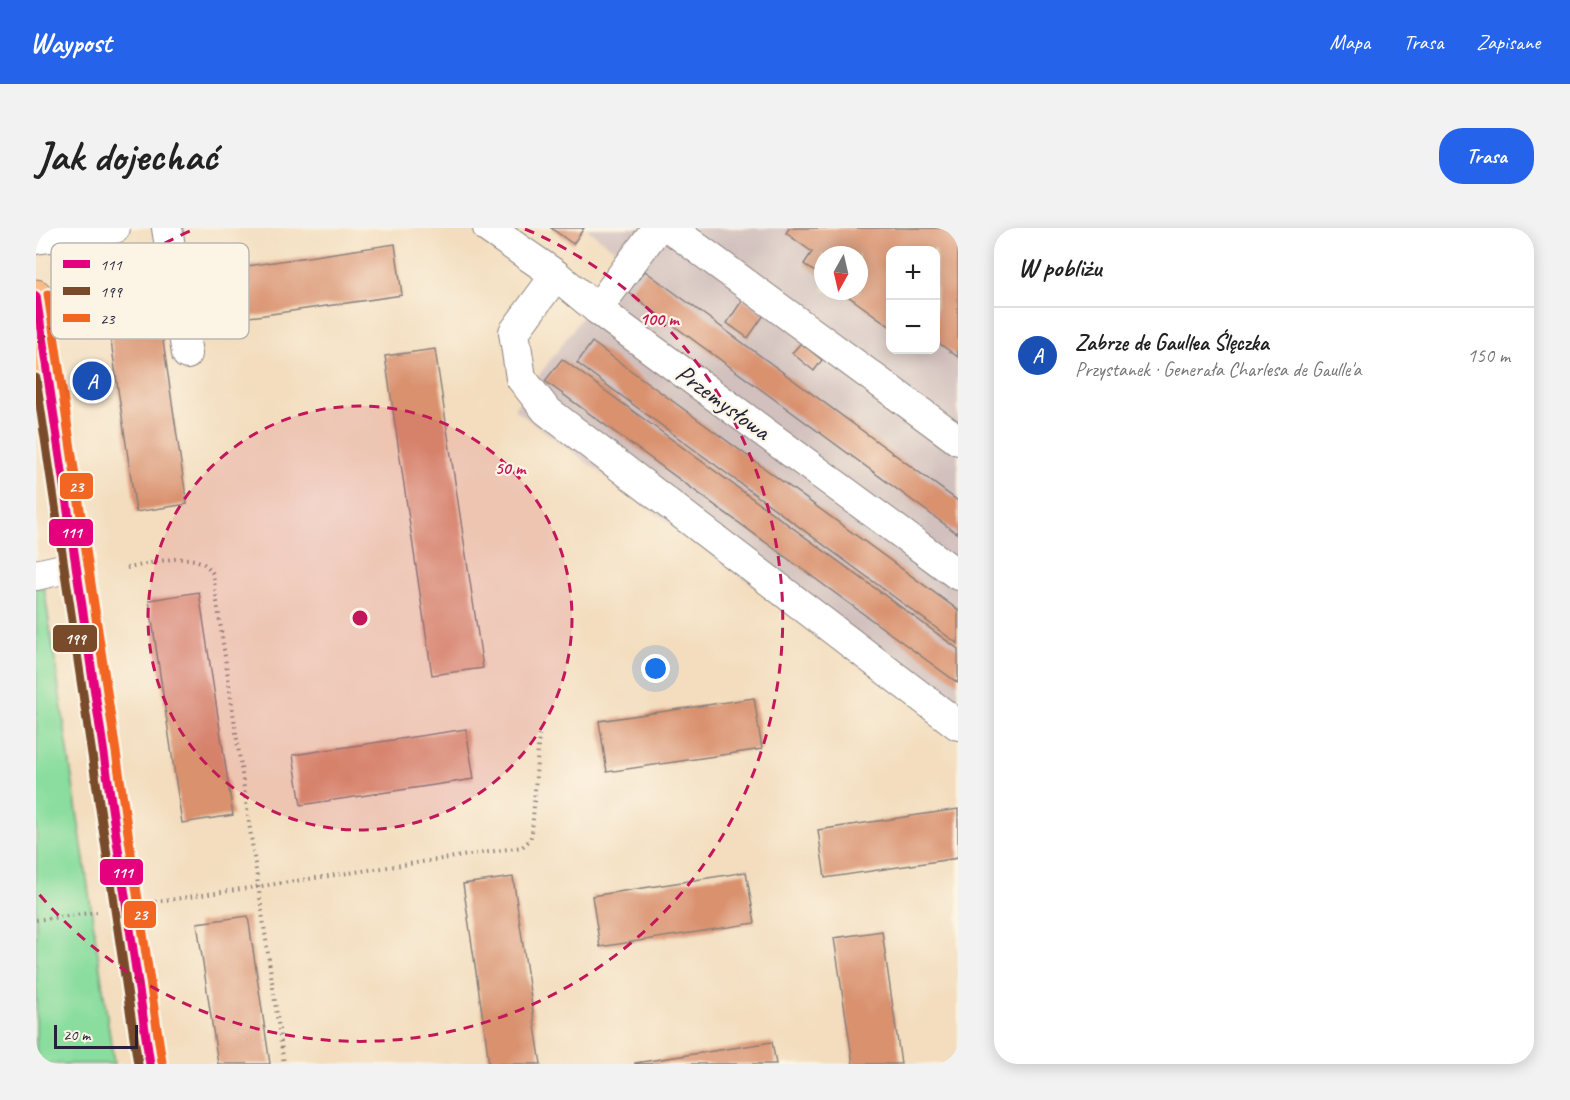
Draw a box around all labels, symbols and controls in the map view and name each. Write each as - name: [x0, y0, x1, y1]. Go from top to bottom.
- text: Waypost: [30, 25, 111, 60]
- text: Mapa: [1330, 29, 1370, 55]
- text: Trasa: [1403, 29, 1443, 55]
- text: Zapisane: [1476, 29, 1540, 55]
- button: Trasa: [1439, 128, 1534, 184]
- text: Jak dojechać: [36, 130, 217, 183]
- legend: [51, 243, 249, 339]
- north arrow: [814, 246, 868, 300]
- map controls: [886, 246, 940, 354]
- button: +: [886, 246, 940, 300]
- text: W pobliżu: [1018, 251, 1101, 284]
- text: 111: [100, 255, 122, 275]
- text: 199: [100, 282, 123, 302]
- button: −: [886, 300, 940, 354]
- text: 100 m: [640, 308, 680, 330]
- text: 23: [100, 309, 116, 329]
- text: Zabrze de Gaullea Ślęczka: [1075, 329, 1269, 357]
- text: A: [1032, 343, 1043, 368]
- text: 150 m: [1467, 343, 1510, 368]
- street label: Przemysłowa: [669, 357, 778, 448]
- text: Przystanek · Generała Charlesa de Gaulle'a: [1075, 357, 1361, 382]
- pin: A: [72, 358, 112, 404]
- text: 50 m: [495, 457, 527, 479]
- line badge: 23: [59, 472, 94, 500]
- text: 23: [69, 477, 85, 497]
- line badge: 111: [48, 518, 94, 547]
- text: 111: [60, 523, 84, 543]
- centre of rings: [350, 608, 370, 628]
- line badge: 199: [52, 624, 98, 653]
- text: 199: [64, 629, 88, 649]
- your location: [641, 654, 670, 683]
- line badge: 111: [99, 858, 144, 886]
- text: 111: [111, 863, 135, 883]
- line badge: 23: [123, 900, 157, 929]
- text: 23: [133, 905, 149, 925]
- scale bar: [54, 1022, 138, 1050]
- text: 20 m: [63, 1025, 90, 1045]

